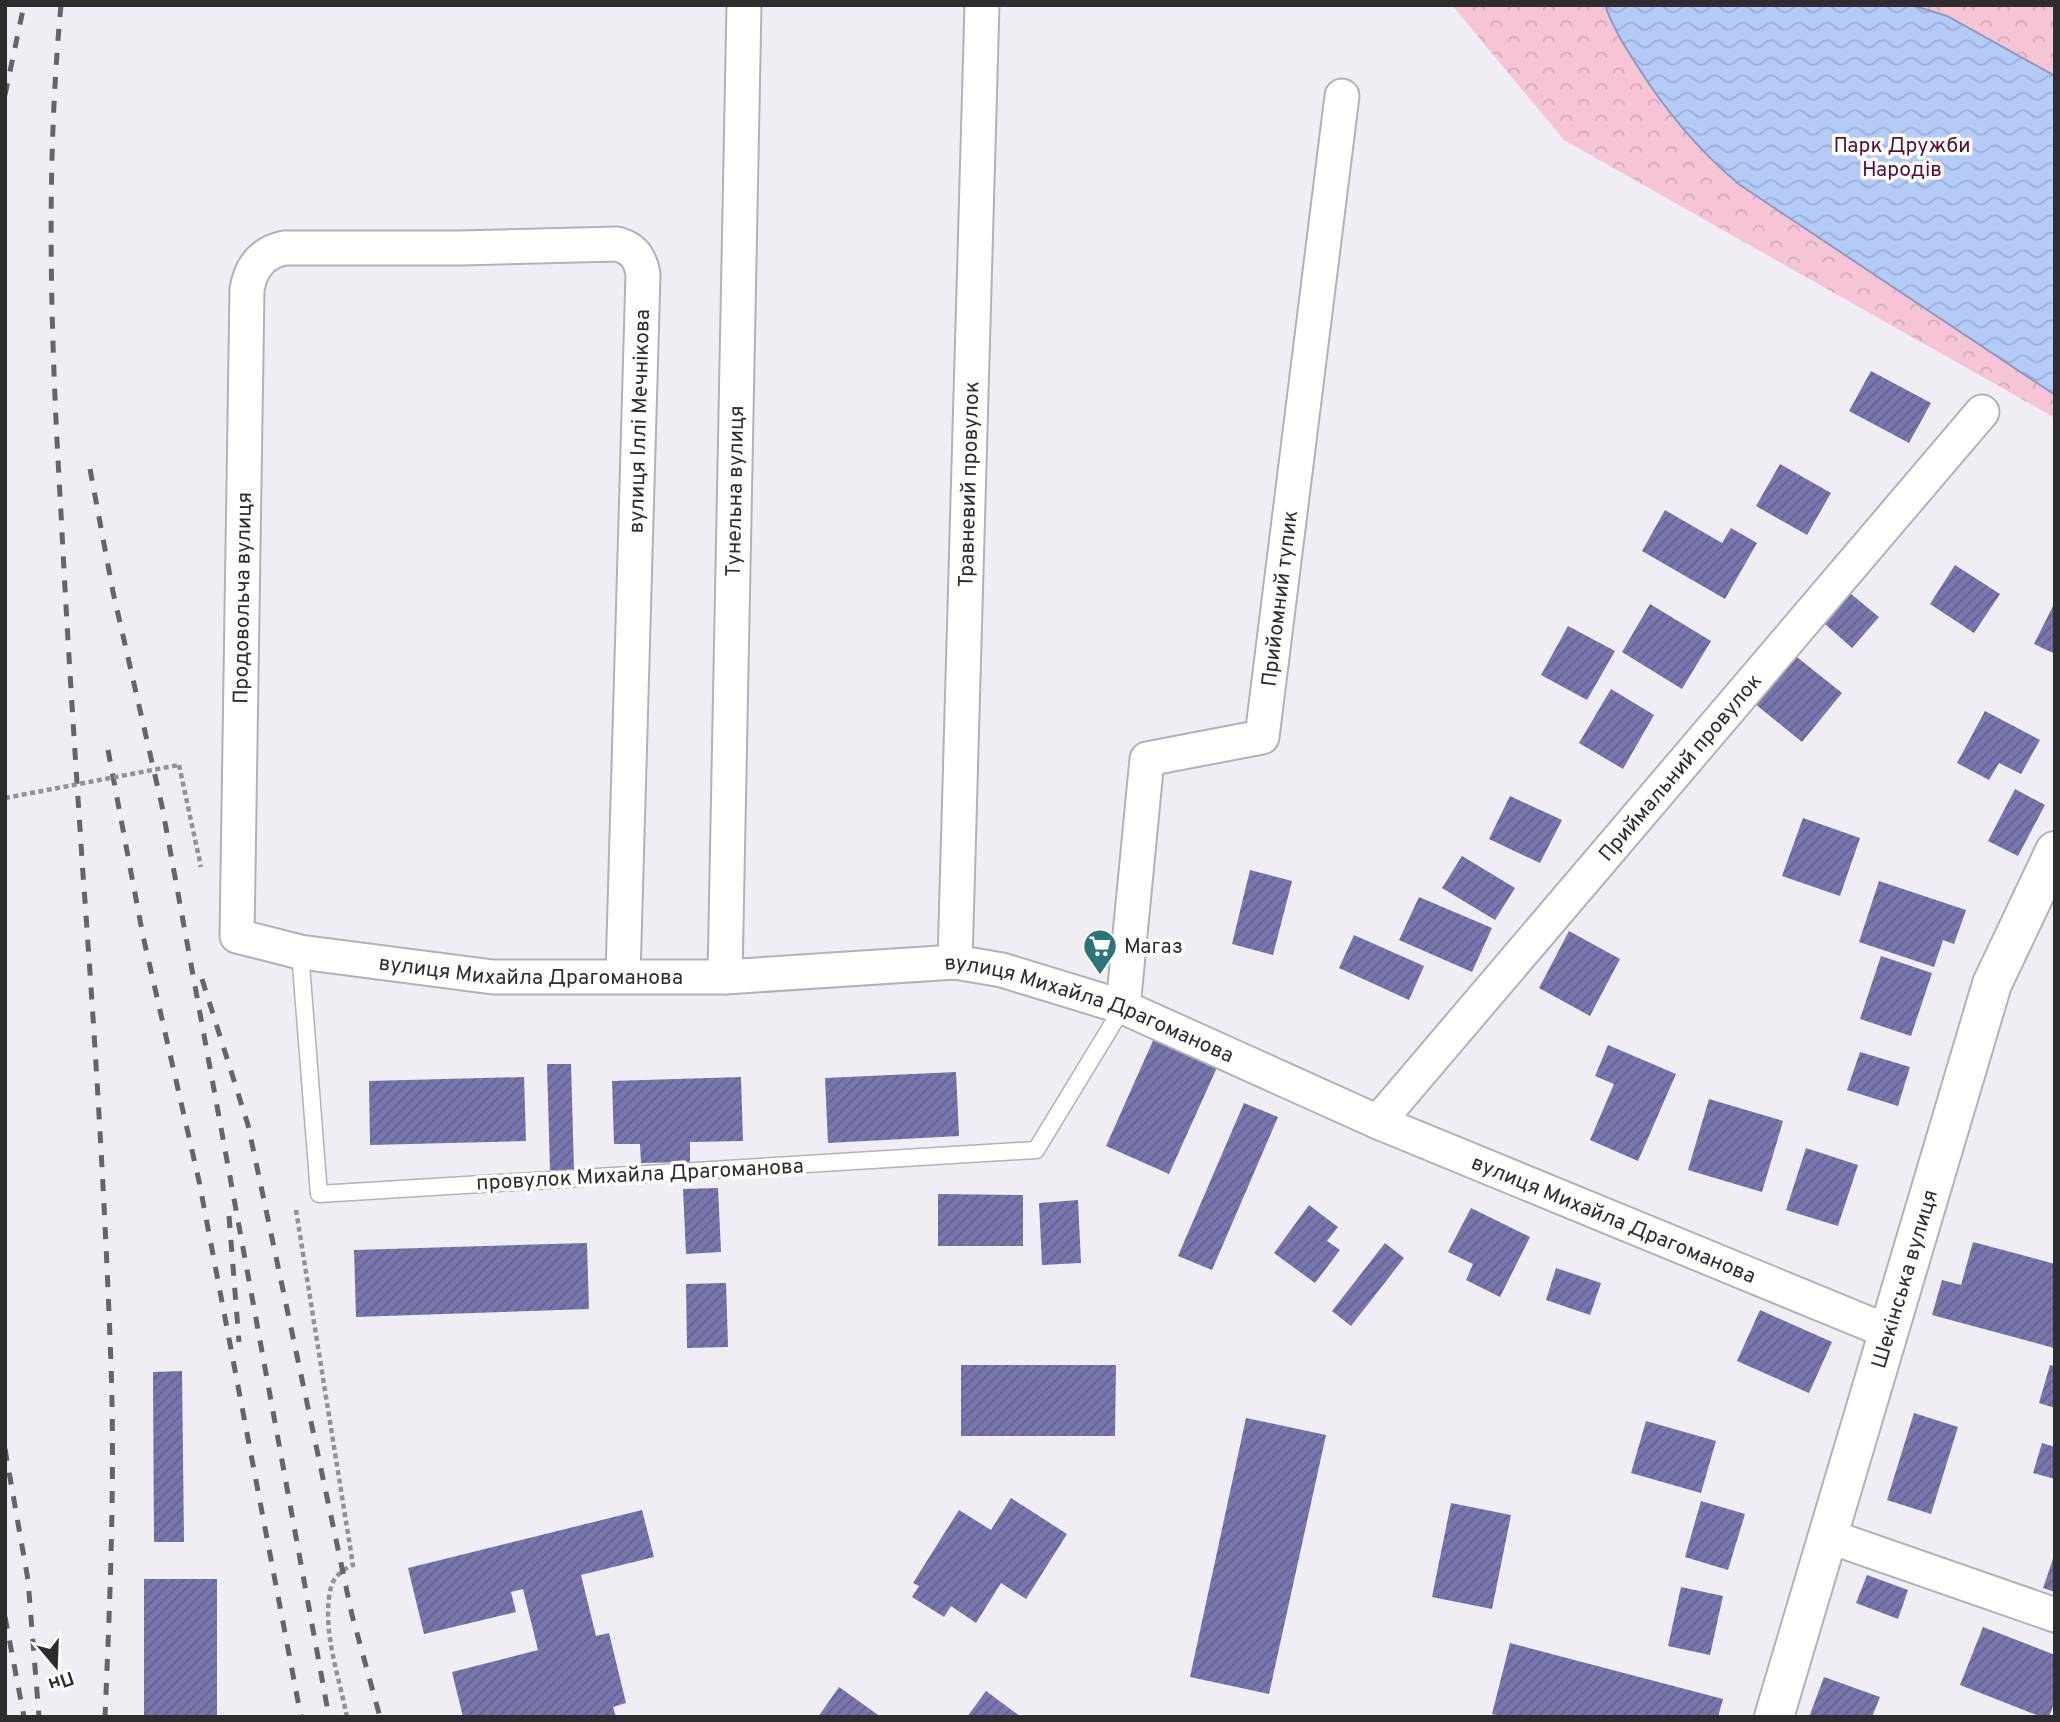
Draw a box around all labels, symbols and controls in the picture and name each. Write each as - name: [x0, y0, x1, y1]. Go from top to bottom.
- park label: Парк Дружби Народів: [1833, 133, 1971, 184]
- street label: вулиця Іллі Мечнікова: [624, 309, 657, 534]
- street label: Травневий провулок: [954, 381, 986, 588]
- street label: Тунельна вулиця: [721, 405, 751, 577]
- street label: Продовольча вулиця: [228, 492, 259, 704]
- street label: Прийомний тупик: [1256, 509, 1305, 688]
- street label: Приймальний провулок: [1594, 668, 1769, 868]
- supermarket icon: Магаз: [1081, 927, 1119, 976]
- place label: Магаз: [1124, 934, 1183, 961]
- street label: вулиця Михайла Драгоманова: [377, 950, 683, 992]
- street label: вулиця Михайла Драгоманова: [944, 950, 1238, 1070]
- street label: вулиця Михайла Драгоманова: [1467, 1150, 1759, 1291]
- street label: провулок Михайла Драгоманова: [476, 1153, 805, 1198]
- street label: Шекінська вулиця: [1866, 1187, 1945, 1372]
- north arrow: [21, 1631, 91, 1701]
- text: Пн: [45, 1665, 77, 1696]

